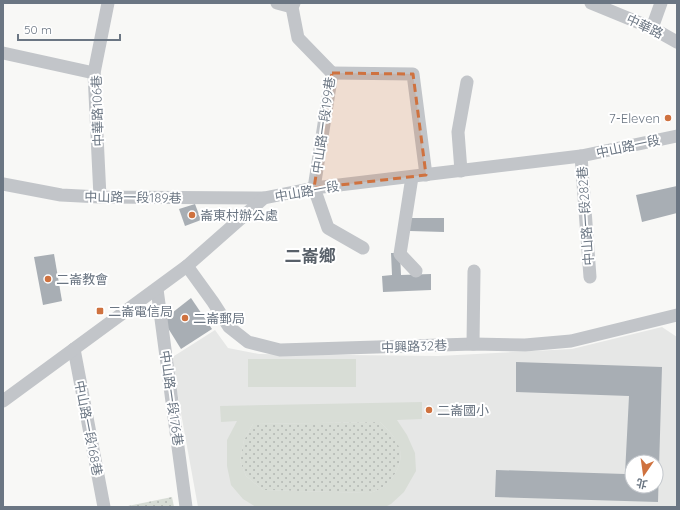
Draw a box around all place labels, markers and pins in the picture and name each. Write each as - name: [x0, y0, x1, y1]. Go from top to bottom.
- place label: 7-Eleven: [609, 110, 660, 126]
- marker: 7-Eleven: [663, 113, 673, 123]
- place label: 崙東村辦公處: [200, 207, 278, 223]
- marker: 崙東村辦公處: [187, 210, 197, 220]
- place label: 二崙教會: [56, 271, 108, 287]
- marker: 二崙教會: [43, 274, 53, 284]
- place label: 二崙電信局: [108, 303, 173, 319]
- marker: 二崙電信局: [95, 306, 105, 316]
- place label: 二崙郵局: [193, 310, 245, 326]
- marker: 二崙郵局: [180, 313, 190, 323]
- place label: 二崙國小: [437, 402, 489, 418]
- marker: 二崙國小: [424, 405, 434, 415]

